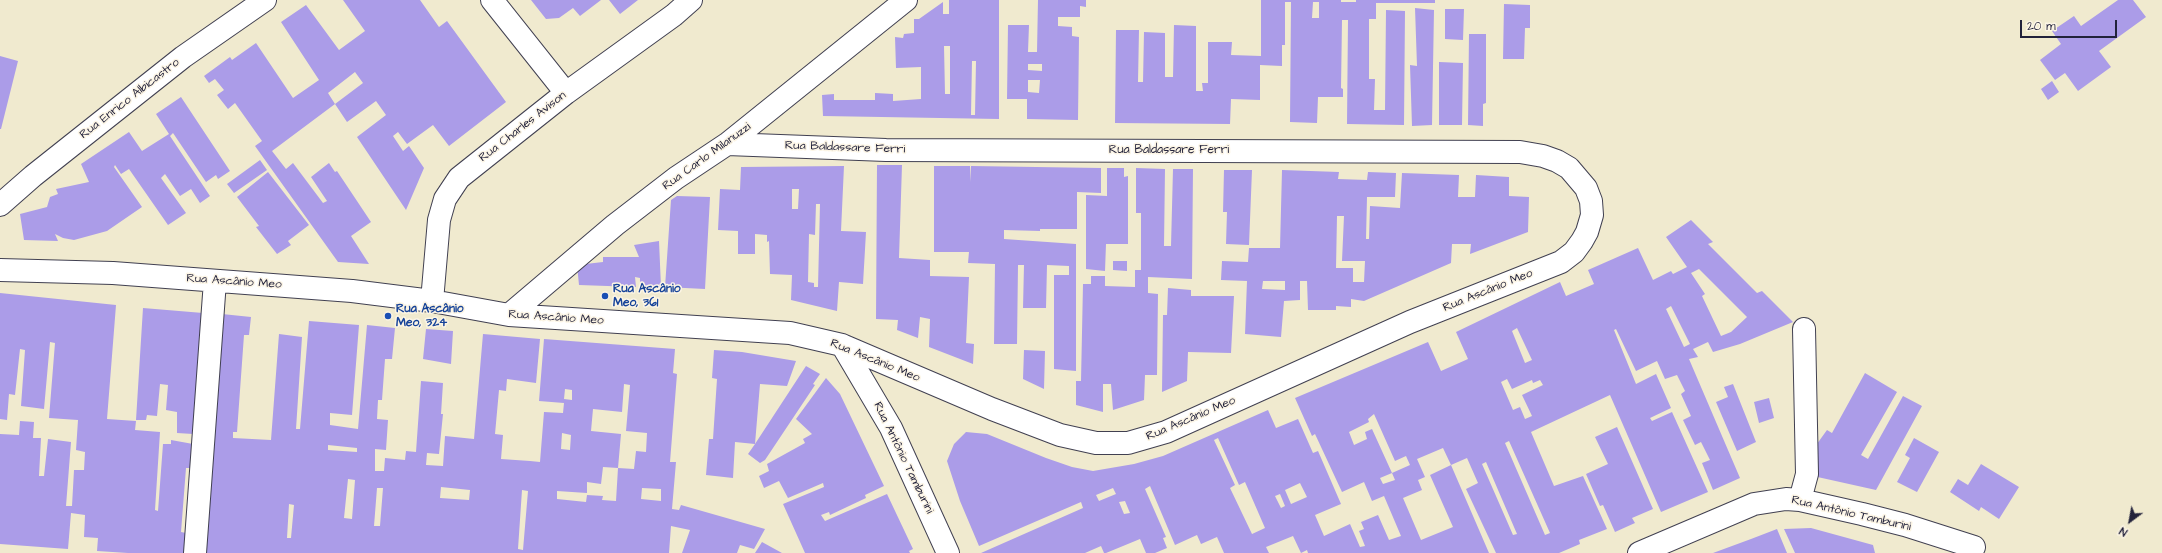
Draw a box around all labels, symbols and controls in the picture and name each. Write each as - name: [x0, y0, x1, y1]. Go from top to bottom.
- scale bar: [2022, 12, 2119, 38]
- text: 20 m: [2027, 18, 2056, 35]
- street label: Rua Enrico Albicastro: [77, 56, 183, 142]
- street label: Rua Charles Avison: [477, 89, 569, 165]
- street label: Rua Carlo Milanuzzi: [660, 120, 754, 194]
- street label: Rua Baldassare Ferri: [785, 139, 905, 157]
- street label: Rua Baldassare Ferri: [1109, 143, 1229, 157]
- street label: Rua Ascânio Meo: [1441, 266, 1535, 316]
- street label: Rua Ascânio Meo: [186, 271, 282, 293]
- place label: Rua Ascânio Meo, 361: [613, 282, 681, 310]
- marker: Rua Ascânio Meo, 361: [600, 291, 610, 301]
- place label: Rua Ascânio Meo, 324: [396, 302, 464, 330]
- street label: Rua Ascânio Meo: [508, 307, 604, 329]
- marker: Rua Ascânio Meo, 324: [383, 311, 393, 321]
- street label: Rua Ascânio Meo: [828, 336, 922, 386]
- street label: Rua Ascânio Meo: [1144, 394, 1238, 444]
- street label: Rua Antônio Tamburini: [870, 400, 936, 516]
- street label: Rua Antônio Tamburini: [1790, 493, 1912, 535]
- north arrow: [2110, 501, 2150, 541]
- text: N: [2116, 523, 2130, 540]

